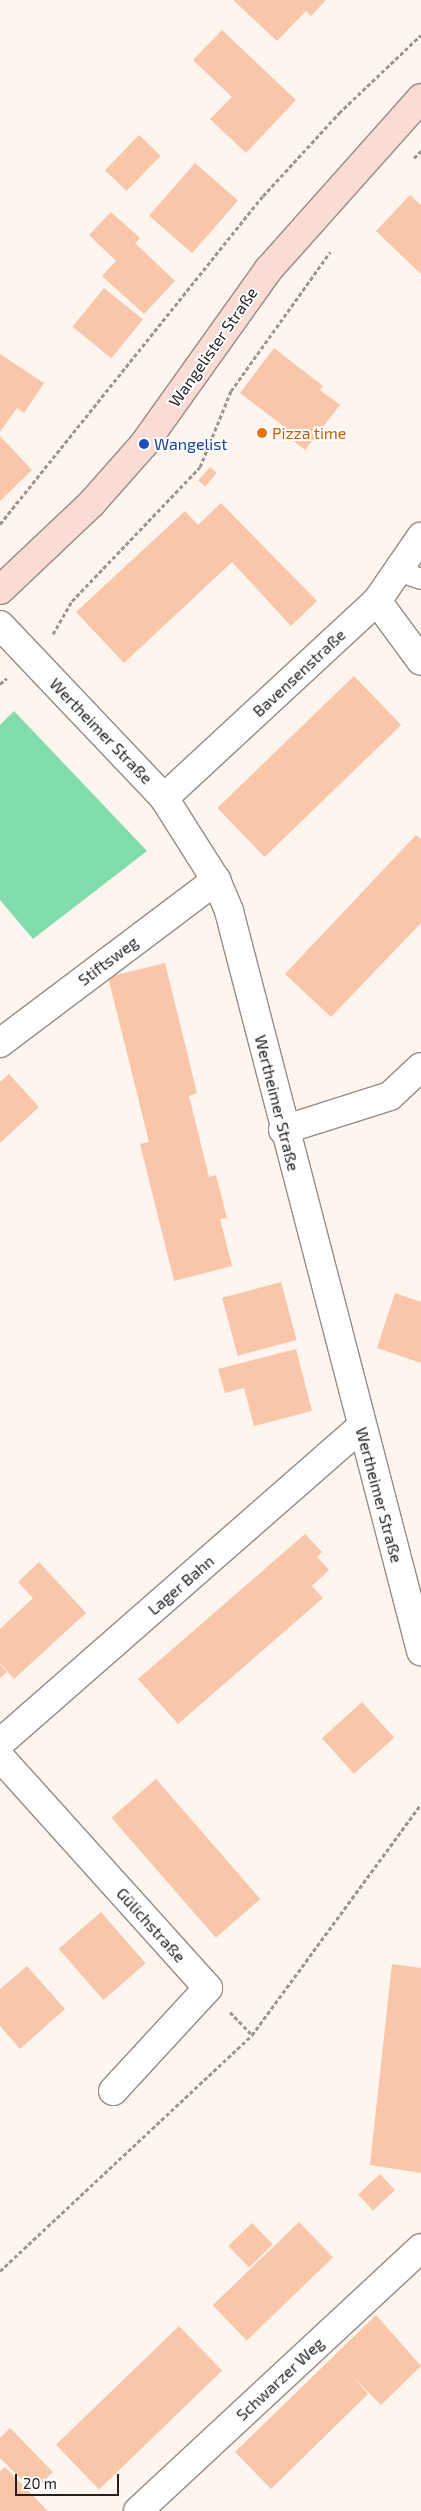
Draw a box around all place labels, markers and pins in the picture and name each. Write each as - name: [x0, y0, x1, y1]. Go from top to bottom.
- place label: Pizza time: [272, 423, 347, 443]
- marker: Pizza time: [256, 427, 268, 439]
- place label: Wangelist: [154, 434, 227, 454]
- marker: Wangelist: [138, 438, 150, 450]

